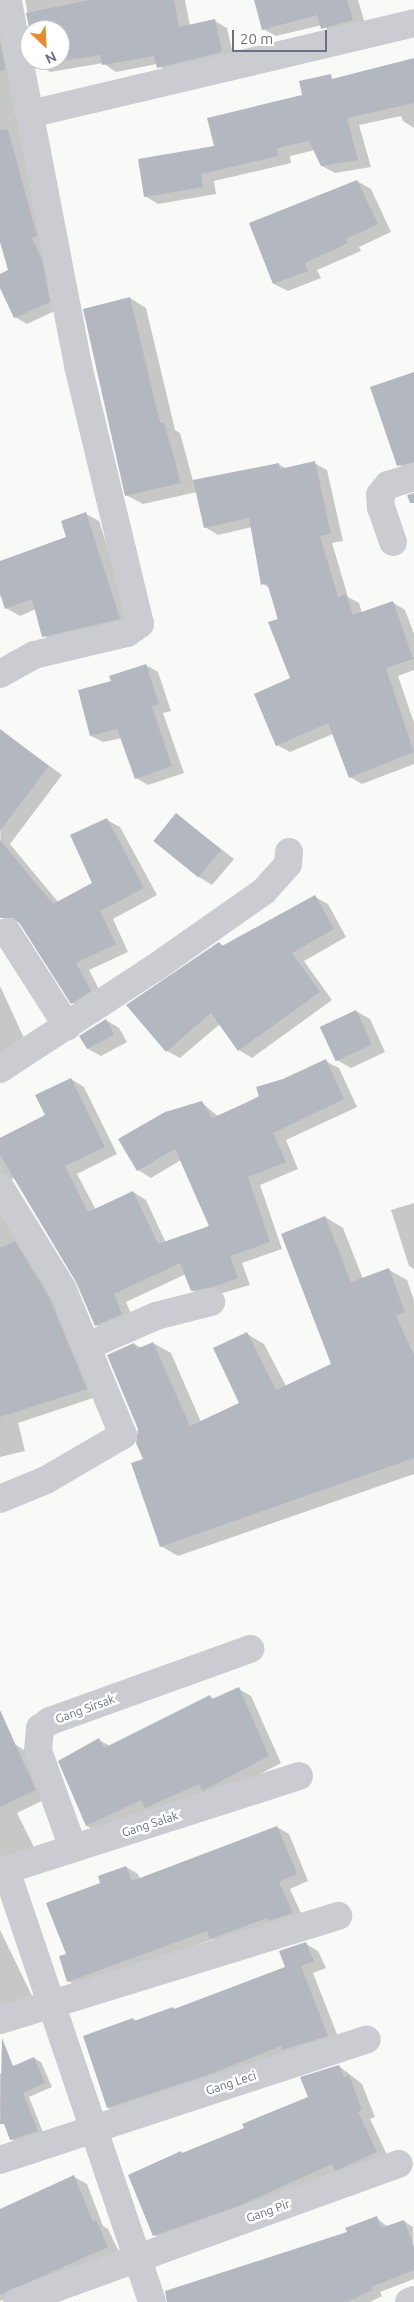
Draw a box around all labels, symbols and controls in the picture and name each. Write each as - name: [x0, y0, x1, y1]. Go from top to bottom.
- north arrow: [20, 20, 70, 70]
- scale bar: [234, 20, 329, 52]
- text: 20 m: [240, 30, 273, 47]
- text: N: [43, 48, 59, 67]
- street label: Gang Sirsak: [53, 1692, 117, 1726]
- street label: Gang Salak: [120, 1808, 180, 1840]
- street label: Gang Leci: [204, 2068, 258, 2098]
- street label: Gang Pir: [244, 2196, 292, 2226]

